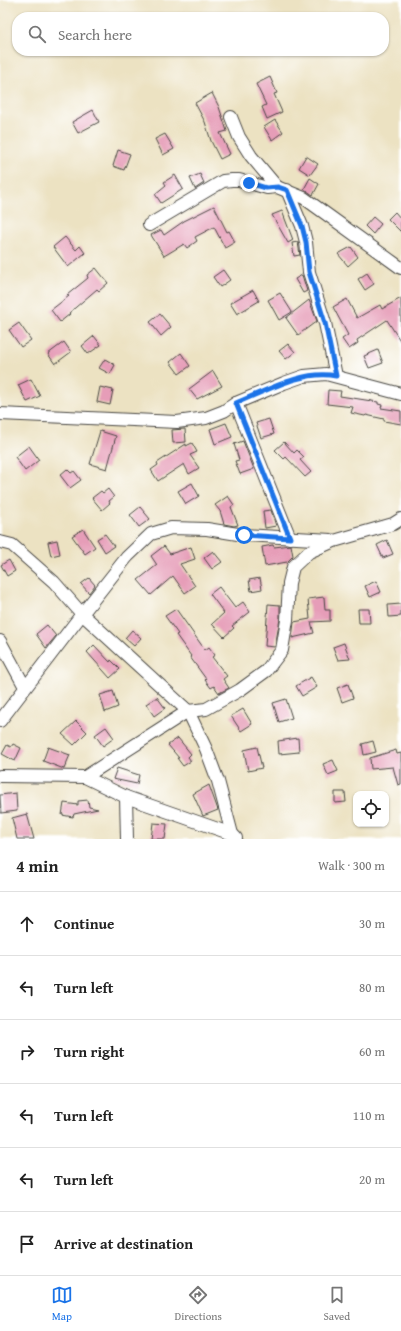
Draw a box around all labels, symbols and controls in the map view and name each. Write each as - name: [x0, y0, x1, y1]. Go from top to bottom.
- search box: [12, 12, 389, 56]
- icon: search: [26, 23, 48, 45]
- text: Search here: [58, 24, 132, 45]
- route end: [240, 174, 258, 192]
- route start: [235, 526, 253, 544]
- map controls: [353, 791, 389, 827]
- button: locate: [353, 791, 389, 827]
- text: 4 min: [16, 853, 58, 878]
- text: Walk · 300 m: [318, 856, 385, 875]
- icon: ahead: [16, 913, 38, 935]
- text: Continue: [54, 913, 115, 934]
- text: 30 m: [359, 914, 385, 933]
- icon: left: [16, 977, 38, 999]
- text: Turn left: [54, 977, 113, 998]
- text: 80 m: [359, 978, 385, 997]
- icon: right: [16, 1041, 38, 1063]
- text: Turn right: [54, 1041, 125, 1062]
- text: 60 m: [359, 1042, 385, 1061]
- icon: left: [16, 1105, 38, 1127]
- text: Turn left: [54, 1105, 113, 1126]
- text: 110 m: [353, 1106, 385, 1125]
- icon: left: [16, 1169, 38, 1191]
- text: Turn left: [54, 1169, 113, 1190]
- text: 20 m: [359, 1170, 385, 1189]
- icon: arrive: [16, 1233, 38, 1255]
- text: Arrive at destination: [54, 1233, 193, 1254]
- tab: Map: [51, 1284, 73, 1324]
- tab: Directions: [175, 1284, 222, 1324]
- tab: Saved: [323, 1284, 350, 1324]

